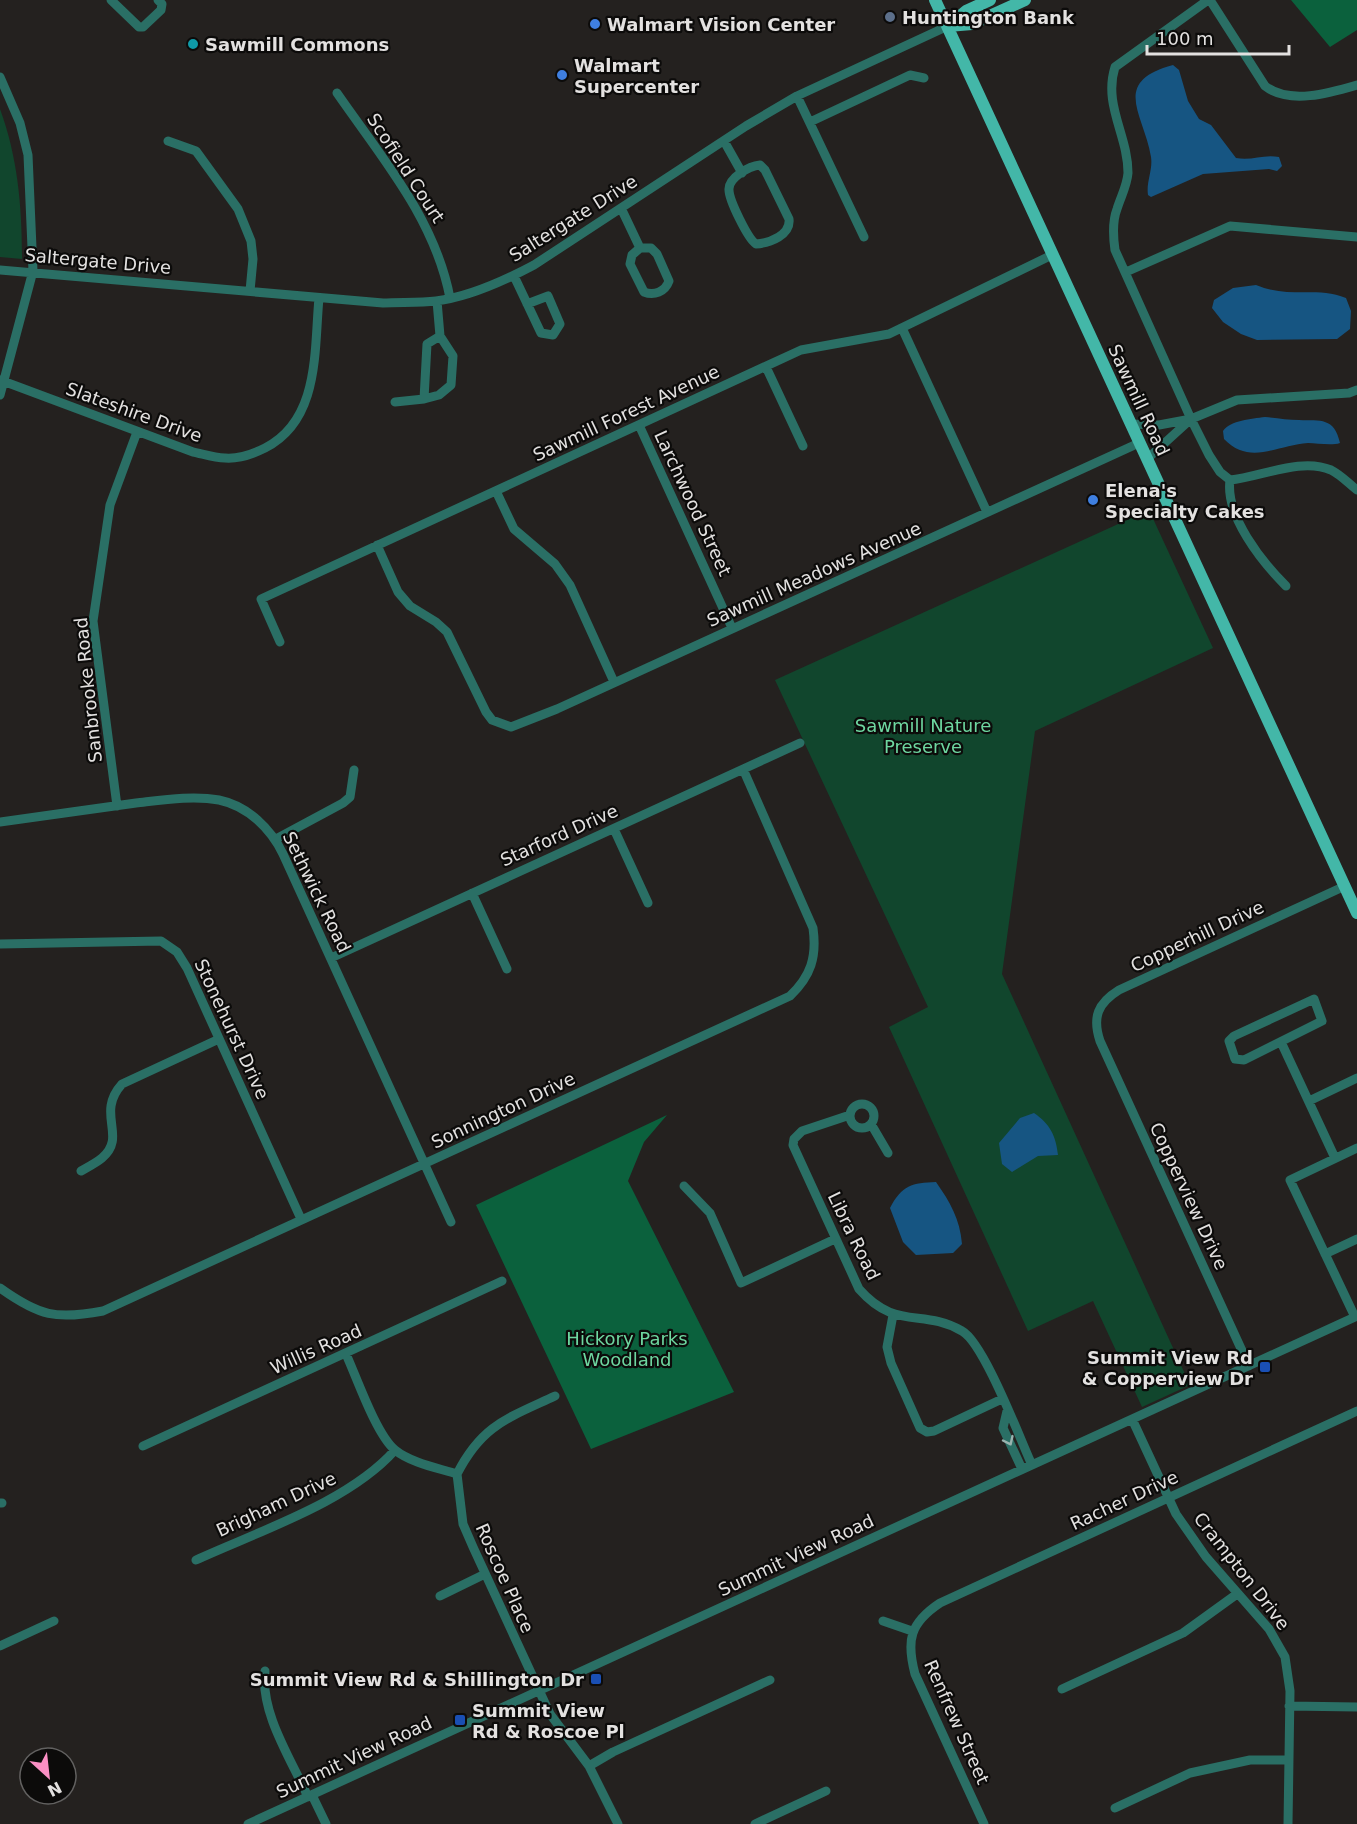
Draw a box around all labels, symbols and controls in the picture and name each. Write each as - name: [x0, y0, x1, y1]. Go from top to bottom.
- place label: Huntington Bank: [902, 7, 1075, 28]
- marker: Huntington Bank: [883, 10, 897, 24]
- place label: Walmart Vision Center: [607, 14, 835, 35]
- marker: Walmart Vision Center: [588, 17, 602, 31]
- scale bar: [1147, 18, 1290, 56]
- text: 100 m: [1156, 28, 1214, 49]
- place label: Sawmill Commons: [205, 34, 389, 55]
- marker: Sawmill Commons: [186, 37, 200, 51]
- place label: Walmart Supercenter: [574, 55, 699, 97]
- marker: Walmart Supercenter: [555, 68, 569, 82]
- street label: Scofield Court: [363, 109, 449, 227]
- street label: Saltergate Drive: [505, 170, 641, 266]
- street label: Saltergate Drive: [24, 244, 172, 278]
- street label: Sawmill Road: [1104, 341, 1174, 459]
- street label: Sawmill Forest Avenue: [529, 361, 723, 465]
- street label: Slateshire Drive: [63, 378, 205, 446]
- street label: Larchwood Street: [650, 427, 736, 579]
- place label: Elena's Specialty Cakes: [1105, 480, 1265, 522]
- marker: Elena's Specialty Cakes: [1086, 493, 1100, 507]
- street label: Sawmill Meadows Avenue: [704, 517, 924, 631]
- street label: Sanbrooke Road: [70, 616, 106, 764]
- park label: Sawmill Nature Preserve: [855, 715, 991, 757]
- street label: Starford Drive: [497, 800, 621, 870]
- street label: Sethwick Road: [279, 828, 355, 956]
- street label: Copperhill Drive: [1127, 896, 1267, 976]
- street label: Stonehurst Drive: [190, 956, 274, 1102]
- street label: Sonnington Drive: [428, 1067, 578, 1153]
- street label: Copperview Drive: [1146, 1119, 1232, 1273]
- street label: Libra Road: [824, 1188, 884, 1284]
- street label: Willis Road: [267, 1320, 365, 1378]
- park label: Hickory Parks Woodland: [566, 1328, 688, 1370]
- place label: Summit View Rd & Copperview Dr: [1082, 1347, 1253, 1389]
- marker: Summit View Rd & Copperview Dr: [1258, 1360, 1272, 1374]
- one-way arrow: [1002, 1435, 1014, 1446]
- street label: Racher Drive: [1067, 1466, 1181, 1534]
- street label: Brigham Drive: [213, 1467, 339, 1541]
- street label: Crampton Drive: [1190, 1508, 1294, 1634]
- street label: Summit View Road: [715, 1510, 877, 1600]
- street label: Roscoe Place: [471, 1520, 539, 1636]
- street label: Renfrew Street: [920, 1657, 994, 1787]
- place label: Summit View Rd & Shillington Dr: [250, 1669, 584, 1690]
- marker: Summit View Rd & Shillington Dr: [589, 1672, 603, 1686]
- place label: Summit View Rd & Roscoe Pl: [472, 1700, 625, 1742]
- street label: Summit View Road: [273, 1712, 435, 1802]
- marker: Summit View Rd & Roscoe Pl: [453, 1713, 467, 1727]
- north arrow: [18, 1746, 78, 1806]
- text: N: [44, 1777, 65, 1800]

